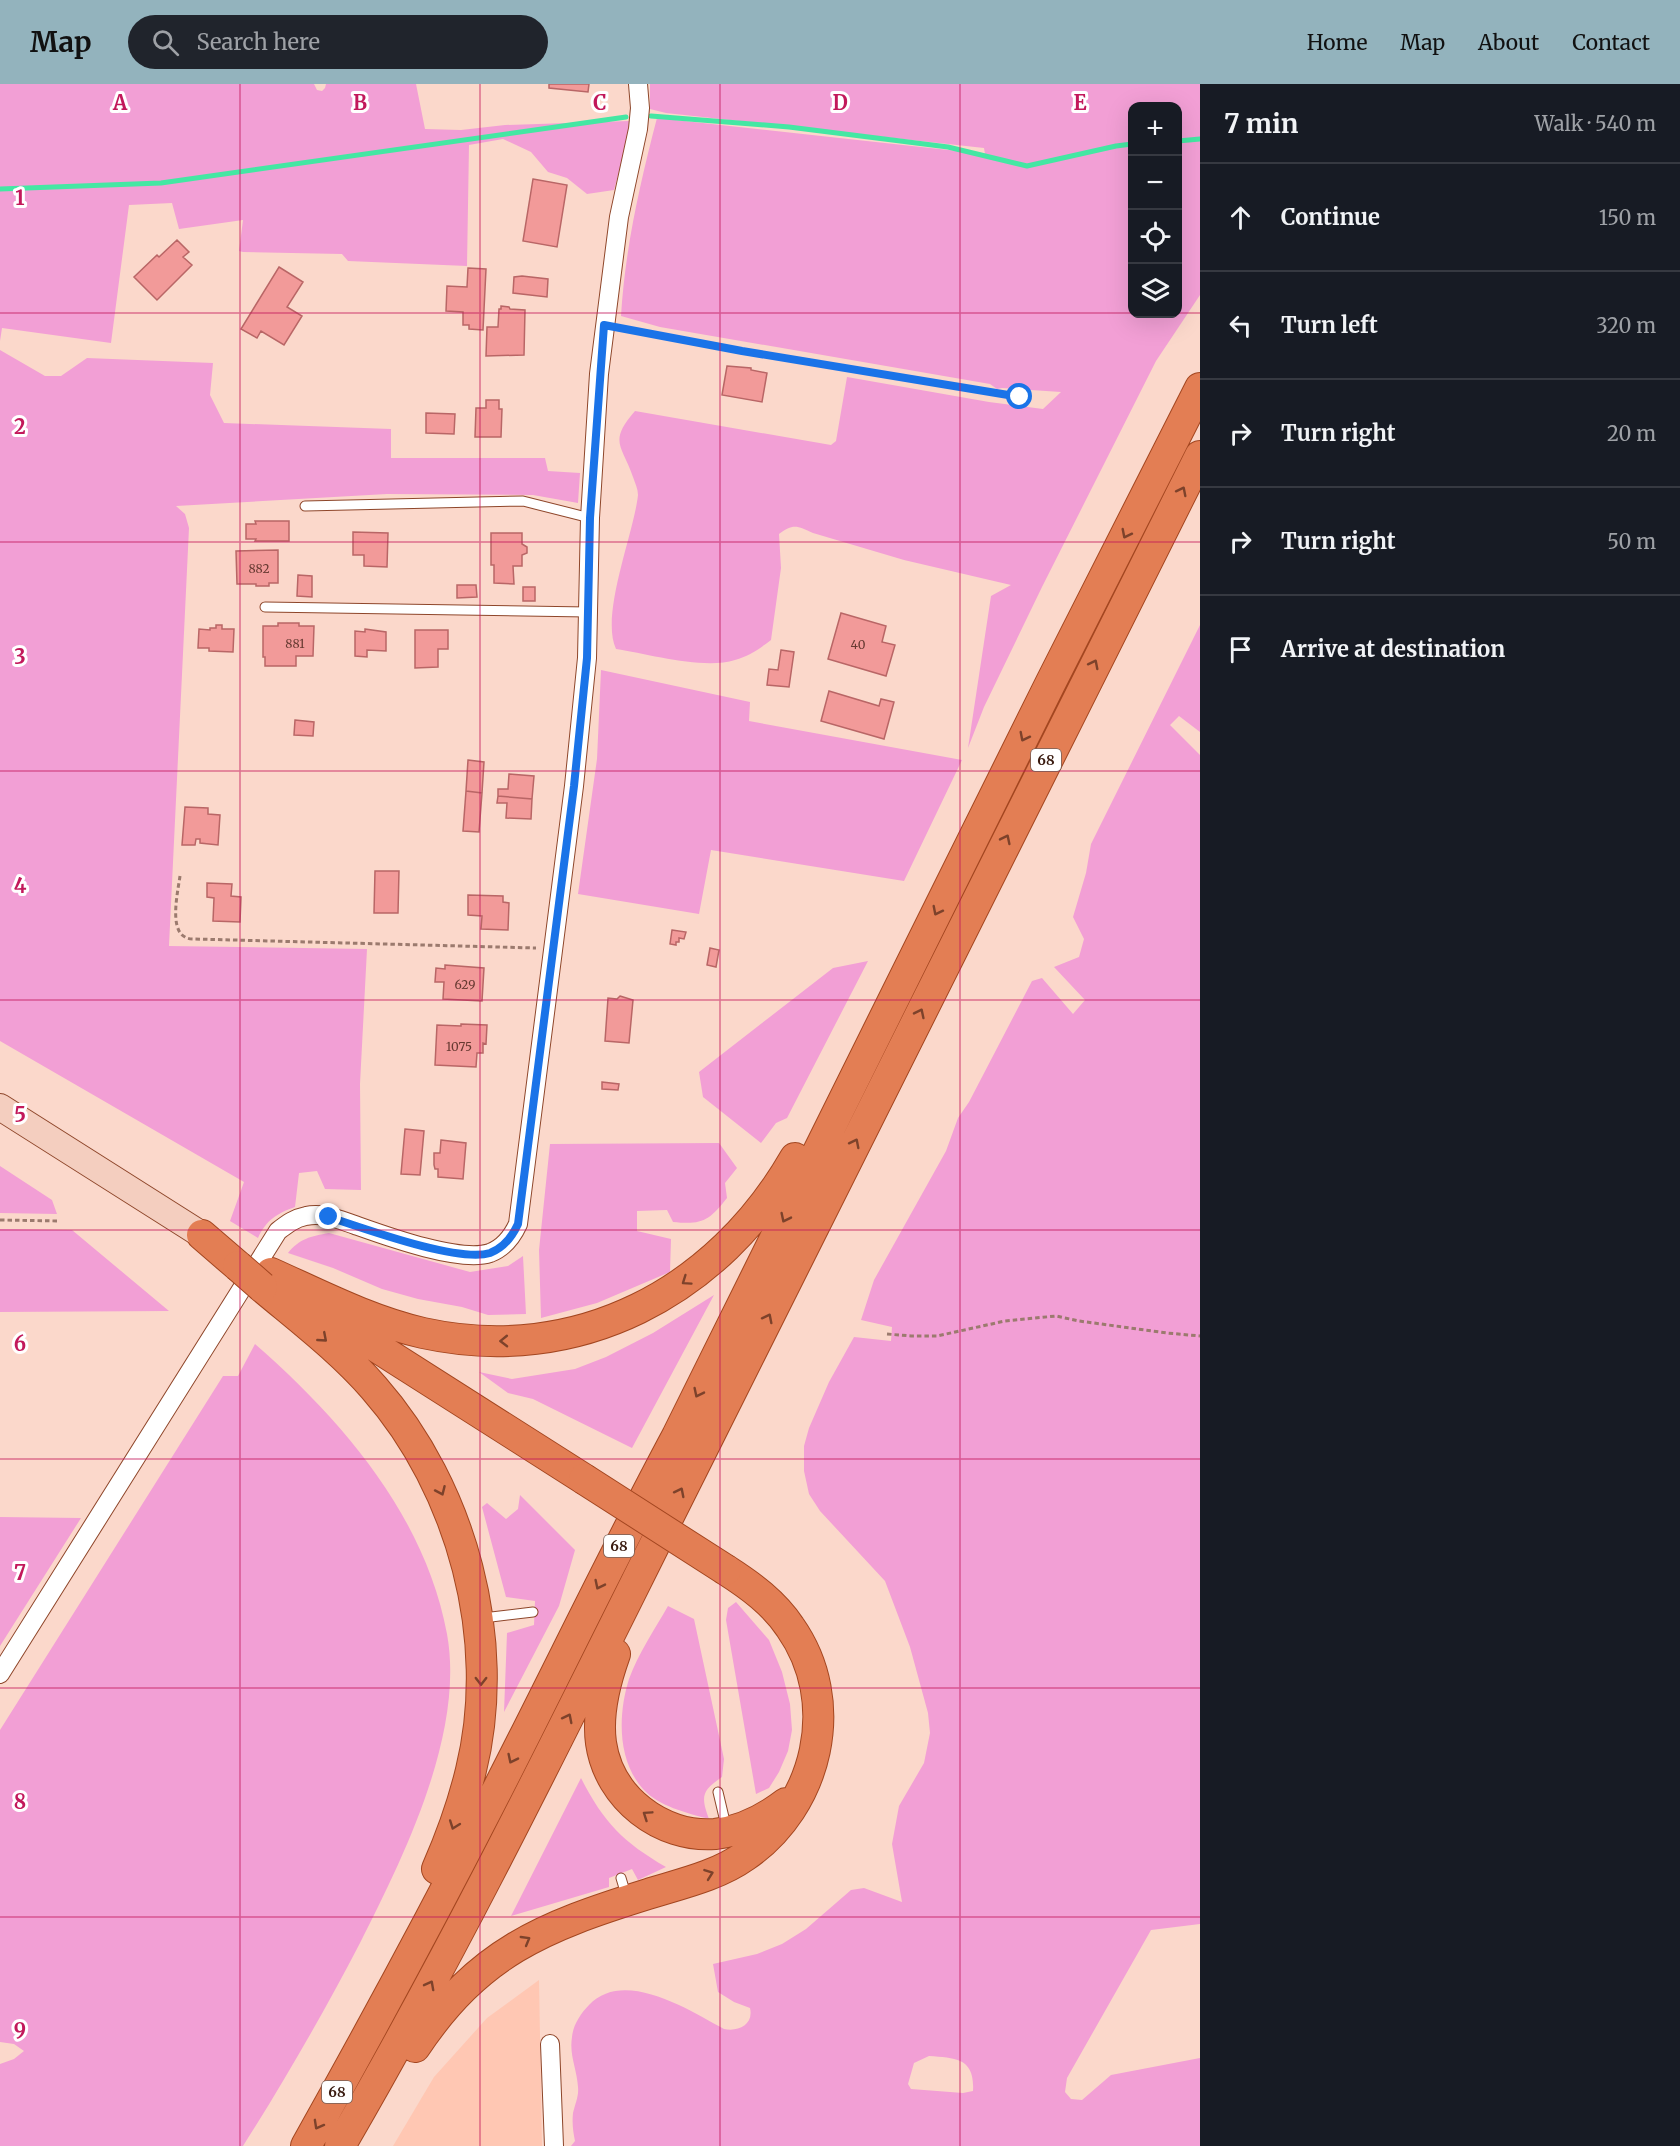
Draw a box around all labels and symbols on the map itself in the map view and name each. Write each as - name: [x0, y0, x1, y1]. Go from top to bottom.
- text: A: [112, 90, 128, 115]
- text: B: [353, 90, 367, 115]
- text: C: [593, 90, 607, 115]
- text: D: [832, 90, 848, 115]
- text: E: [1073, 90, 1087, 115]
- text: 1: [15, 185, 25, 210]
- route start: [1006, 383, 1032, 409]
- text: 2: [14, 414, 26, 439]
- one-way arrow: [1175, 486, 1187, 497]
- one-way arrow: [1122, 528, 1133, 538]
- house number: 882: [248, 561, 270, 576]
- house number: 881: [285, 636, 305, 651]
- house number: 40: [851, 637, 866, 652]
- text: 3: [14, 644, 26, 669]
- one-way arrow: [1086, 660, 1098, 671]
- one-way arrow: [1020, 730, 1031, 741]
- road number: 68: [1031, 749, 1061, 771]
- one-way arrow: [999, 834, 1011, 845]
- text: 4: [14, 873, 27, 898]
- one-way arrow: [933, 905, 944, 916]
- house number: 629: [455, 977, 475, 992]
- one-way arrow: [912, 1009, 924, 1020]
- house number: 1075: [446, 1039, 472, 1054]
- text: 5: [14, 1102, 26, 1127]
- one-way arrow: [848, 1139, 859, 1150]
- route end: [315, 1203, 341, 1229]
- one-way arrow: [780, 1212, 792, 1223]
- one-way arrow: [682, 1274, 693, 1285]
- one-way arrow: [760, 1313, 772, 1324]
- text: 6: [14, 1331, 26, 1356]
- one-way arrow: [316, 1331, 327, 1342]
- one-way arrow: [500, 1335, 509, 1347]
- one-way arrow: [694, 1386, 705, 1397]
- one-way arrow: [434, 1485, 446, 1496]
- one-way arrow: [673, 1488, 685, 1499]
- road number: 68: [604, 1535, 634, 1557]
- text: 7: [14, 1560, 26, 1585]
- one-way arrow: [595, 1578, 607, 1589]
- one-way arrow: [475, 1676, 487, 1685]
- one-way arrow: [560, 1714, 572, 1725]
- one-way arrow: [508, 1753, 520, 1764]
- text: 8: [14, 1789, 26, 1814]
- one-way arrow: [642, 1811, 653, 1822]
- one-way arrow: [449, 1819, 462, 1830]
- one-way arrow: [703, 1869, 714, 1881]
- one-way arrow: [520, 1936, 530, 1948]
- one-way arrow: [423, 1981, 434, 1991]
- text: 9: [14, 2018, 26, 2043]
- road number: 68: [322, 2081, 352, 2103]
- one-way arrow: [314, 2119, 325, 2129]

